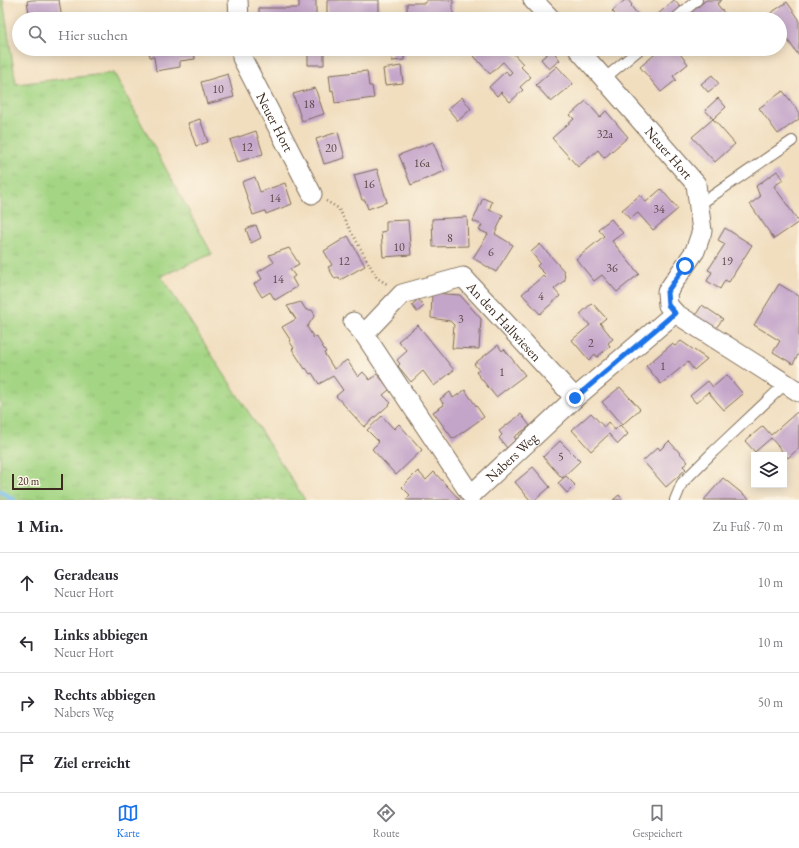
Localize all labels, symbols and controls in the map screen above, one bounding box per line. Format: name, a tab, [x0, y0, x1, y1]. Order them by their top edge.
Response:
search box	[12, 12, 787, 56]
icon: search	[26, 23, 48, 45]
text: Hier suchen	[58, 25, 128, 44]
house number: 10	[212, 81, 224, 97]
street label: Neuer Hort	[252, 89, 298, 155]
house number: 18	[303, 96, 315, 112]
street label: Neuer Hort	[641, 123, 697, 183]
house number: 32a	[597, 126, 613, 142]
house number: 12	[241, 139, 253, 155]
house number: 20	[325, 140, 337, 156]
house number: 16a	[414, 155, 430, 171]
house number: 16	[363, 176, 375, 192]
house number: 14	[269, 190, 281, 206]
house number: 34	[653, 201, 665, 217]
house number: 8	[447, 230, 453, 246]
house number: 10	[393, 239, 405, 255]
house number: 6	[488, 244, 494, 260]
house number: 12	[338, 253, 350, 269]
house number: 19	[721, 253, 733, 269]
route start	[676, 257, 694, 275]
house number: 36	[606, 260, 618, 276]
house number: 14	[272, 271, 284, 287]
street label: An den Hallwiesen	[462, 277, 546, 365]
house number: 4	[538, 288, 544, 304]
house number: 3	[458, 311, 464, 327]
house number: 2	[588, 335, 594, 351]
house number: 1	[660, 358, 666, 374]
house number: 1	[499, 364, 505, 380]
route end	[566, 389, 584, 407]
street label: Nabers Weg	[482, 428, 542, 486]
house number: 5	[558, 448, 564, 464]
map controls	[751, 452, 787, 488]
button: layers	[751, 452, 787, 488]
scale bar	[12, 472, 63, 491]
text: 20 m	[18, 474, 39, 488]
text: 1 Min.	[16, 515, 63, 537]
text: Zu Fuß · 70 m	[713, 518, 783, 535]
text: Geradeaus	[54, 565, 118, 584]
icon: ahead	[16, 572, 38, 594]
text: 10 m	[758, 574, 783, 591]
text: Neuer Hort	[54, 584, 114, 601]
text: Links abbiegen	[54, 625, 148, 644]
icon: left	[16, 632, 38, 654]
text: 10 m	[758, 634, 783, 651]
text: Neuer Hort	[54, 644, 114, 661]
text: Rechts abbiegen	[54, 685, 156, 704]
icon: right	[16, 692, 38, 714]
text: 50 m	[758, 694, 783, 711]
text: Nabers Weg	[54, 704, 114, 721]
icon: arrive	[16, 752, 38, 774]
text: Ziel erreicht	[54, 753, 130, 772]
tab: Karte	[116, 802, 140, 840]
tab: Route	[373, 802, 400, 840]
tab: Gespeichert	[632, 802, 683, 840]

